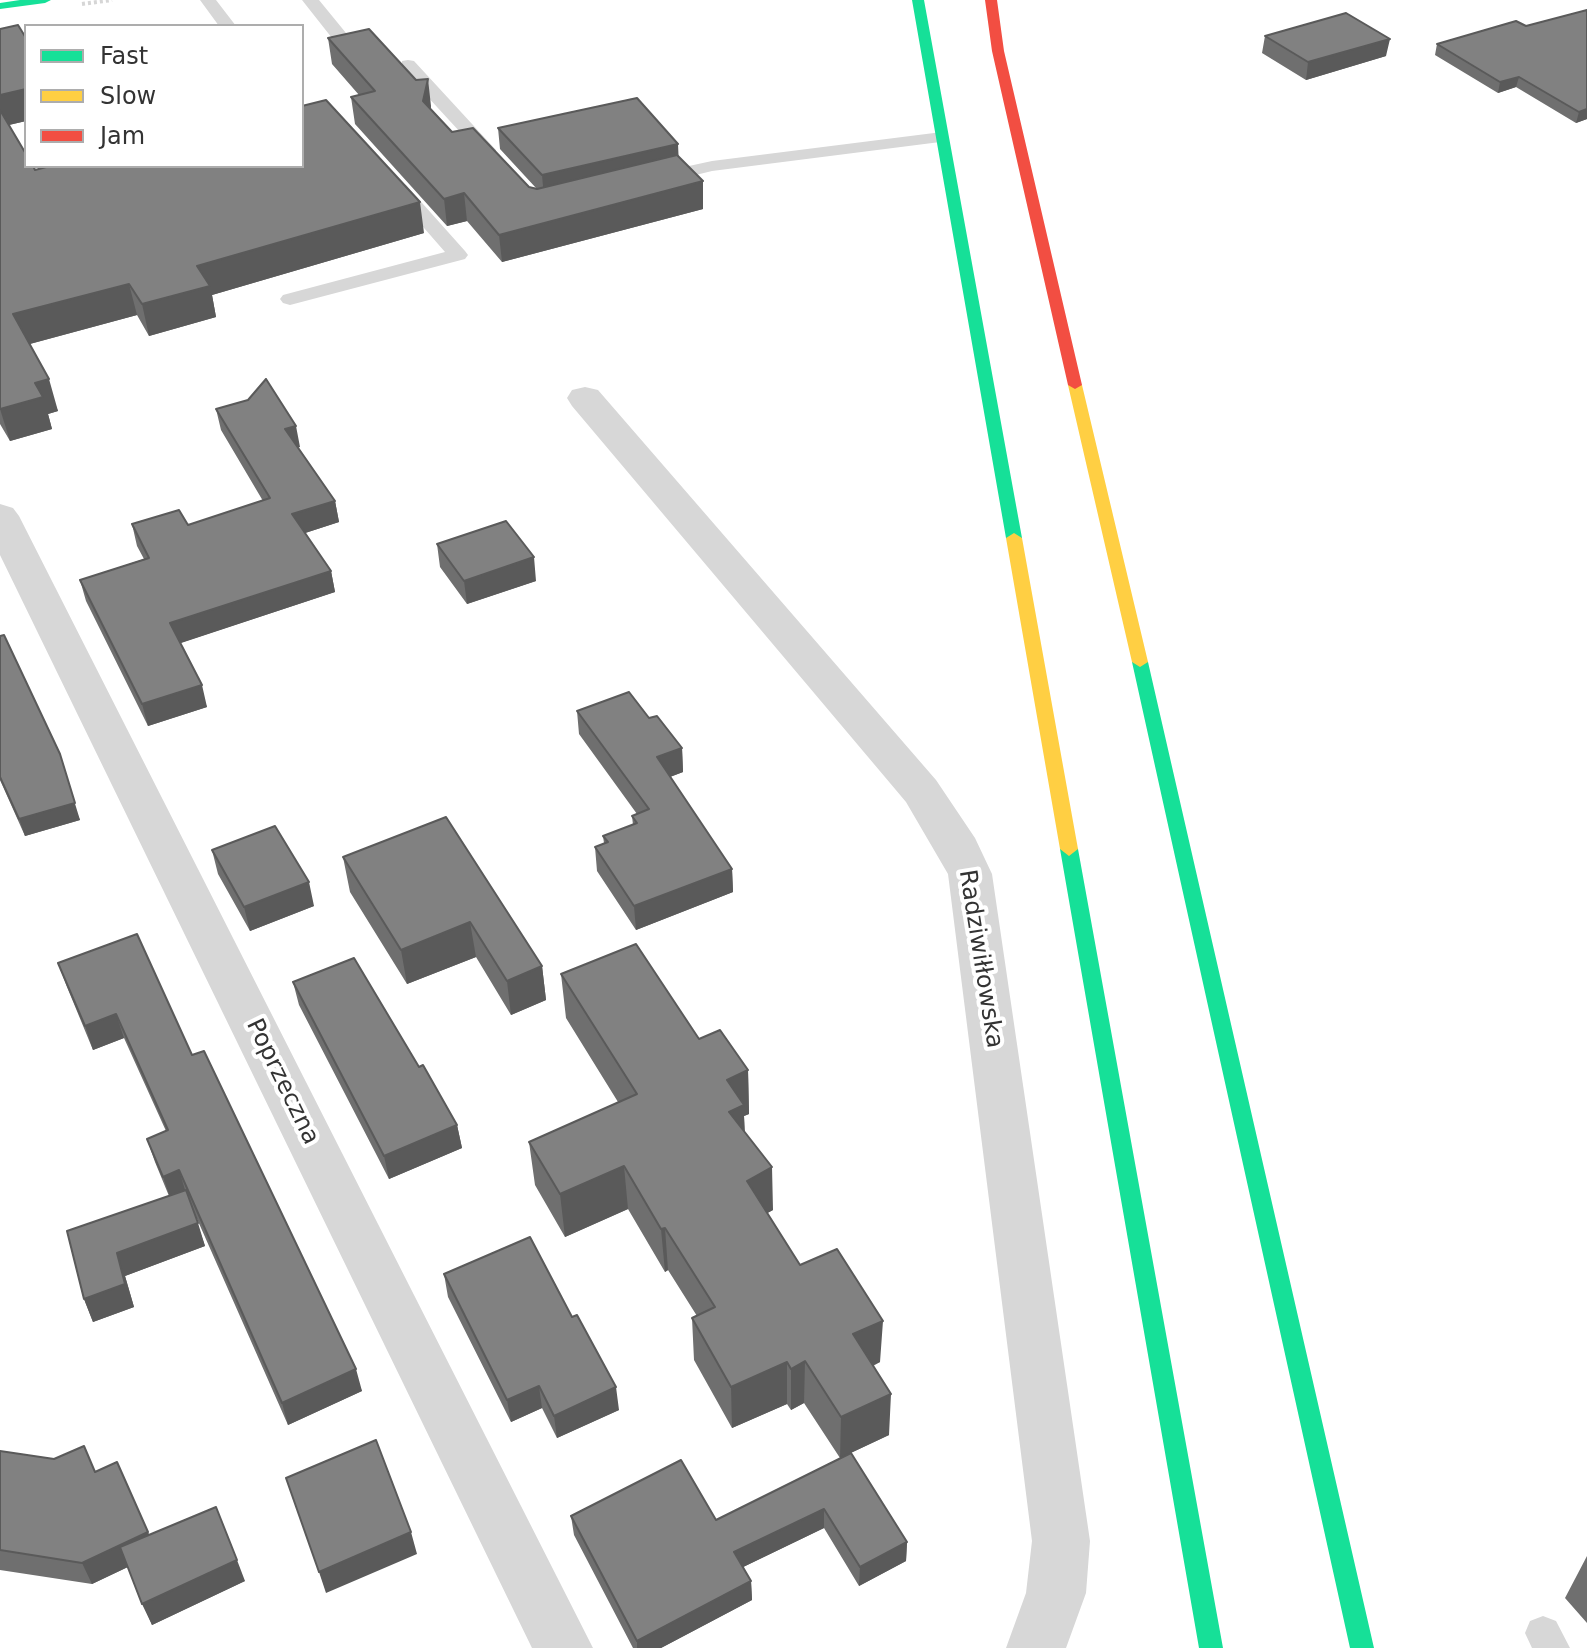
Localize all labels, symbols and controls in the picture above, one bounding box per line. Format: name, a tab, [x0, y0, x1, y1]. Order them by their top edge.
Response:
legend	[24, 24, 304, 168]
text: Fast	[100, 42, 148, 70]
text: Slow	[100, 82, 156, 110]
text: Jam	[100, 122, 145, 150]
street label: Radziwiłłowska	[952, 868, 1008, 1050]
street label: Poprzeczna	[239, 1014, 325, 1150]

